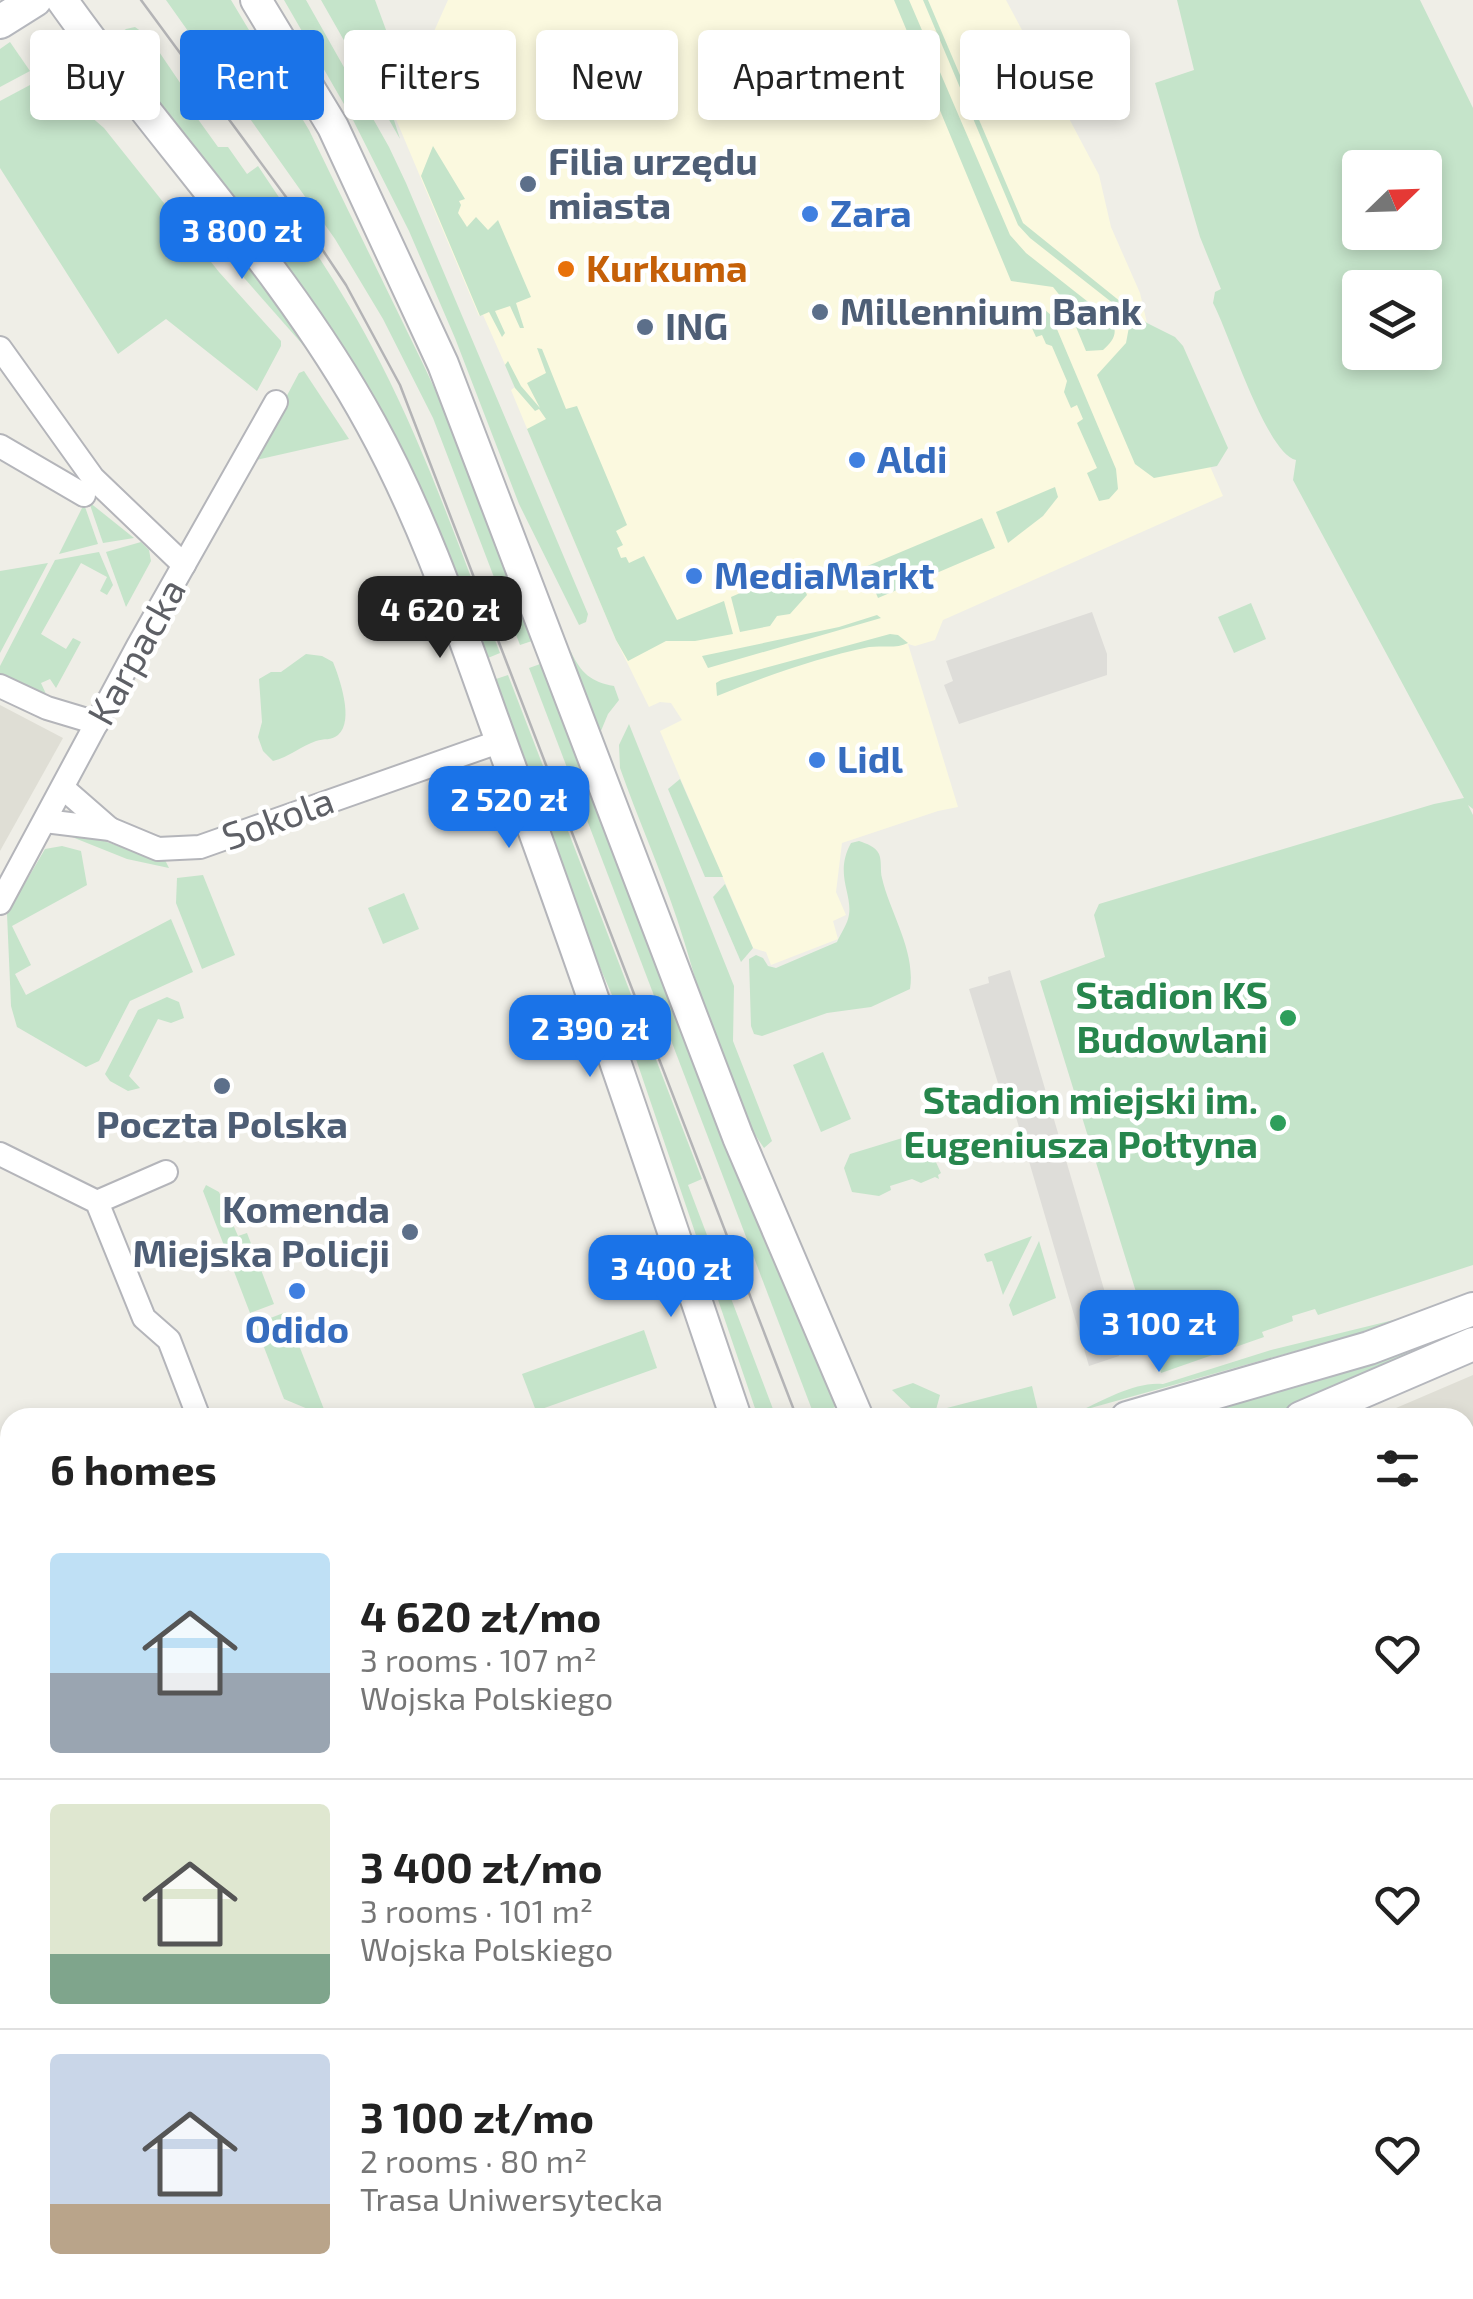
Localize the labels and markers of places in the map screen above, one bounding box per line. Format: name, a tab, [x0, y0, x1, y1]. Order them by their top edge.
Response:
place label: Filia urzędu miasta	[548, 137, 758, 227]
marker: Filia urzędu miasta	[517, 173, 539, 195]
place label: Zara	[830, 189, 912, 235]
pin: 3 800 zł	[139, 197, 345, 282]
marker: Zara	[799, 203, 821, 225]
place label: Kurkuma	[586, 244, 748, 290]
marker: Kurkuma	[555, 258, 577, 280]
place label: Millennium Bank	[840, 287, 1143, 333]
marker: Millennium Bank	[809, 301, 831, 323]
place label: ING	[665, 302, 728, 348]
marker: ING	[634, 316, 656, 338]
place label: Aldi	[877, 435, 947, 481]
marker: Aldi	[846, 449, 868, 471]
place label: MediaMarkt	[714, 551, 935, 597]
marker: MediaMarkt	[683, 565, 705, 587]
pin: 4 620 zł	[337, 576, 543, 661]
place label: Lidl	[837, 735, 904, 781]
marker: Lidl	[806, 749, 828, 771]
pin: 2 520 zł	[406, 766, 612, 851]
place label: Stadion KS Budowlani	[1076, 971, 1268, 1061]
pin: 2 390 zł	[487, 995, 693, 1080]
marker: Stadion KS Budowlani	[1277, 1007, 1299, 1029]
marker: Poczta Polska	[211, 1075, 233, 1097]
place label: Stadion miejski im. Eugeniusza Połtyna	[904, 1076, 1258, 1166]
place label: Poczta Polska	[96, 1100, 348, 1146]
marker: Stadion miejski im. Eugeniusza Połtyna	[1267, 1112, 1289, 1134]
place label: Komenda Miejska Policji	[132, 1185, 390, 1275]
marker: Komenda Miejska Policji	[399, 1221, 421, 1243]
pin: 3 400 zł	[568, 1235, 774, 1320]
marker: Odido	[286, 1280, 308, 1302]
pin: 3 100 zł	[1056, 1290, 1262, 1375]
place label: Odido	[245, 1305, 349, 1351]

